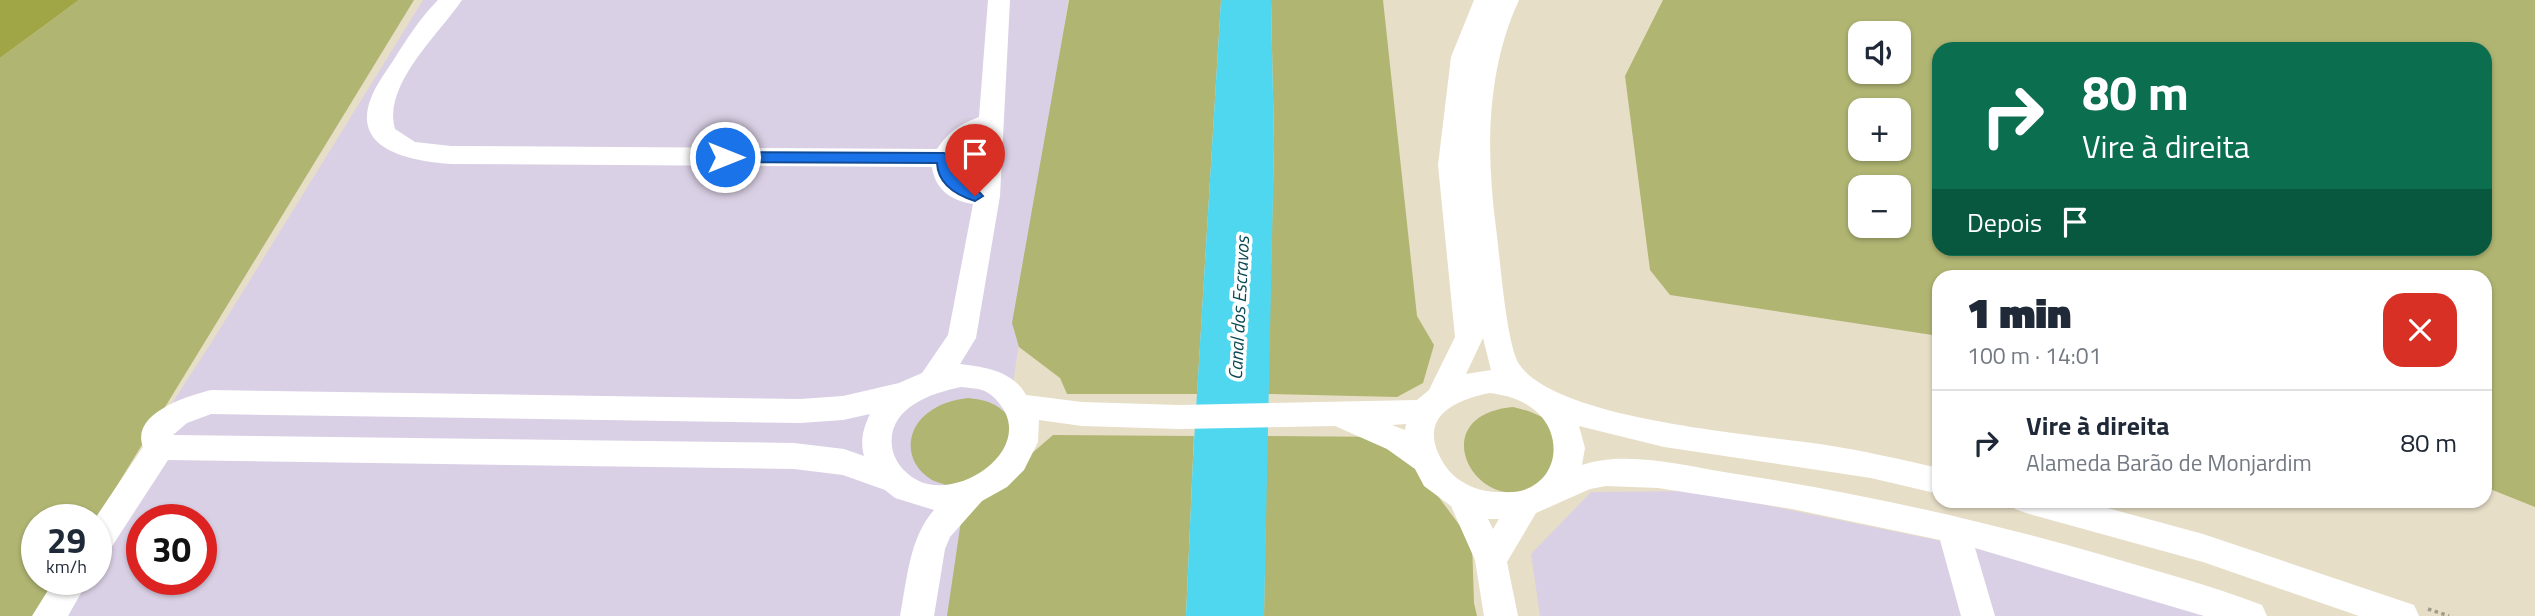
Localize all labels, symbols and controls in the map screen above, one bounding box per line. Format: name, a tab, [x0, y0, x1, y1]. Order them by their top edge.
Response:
map controls	[1848, 21, 1911, 238]
button: sound	[1848, 21, 1911, 84]
text: 80 m	[2082, 54, 2189, 129]
icon: right	[1967, 70, 2058, 161]
button: +	[1848, 98, 1911, 161]
position arrow	[688, 120, 762, 194]
text: Vire à direita	[2082, 122, 2250, 170]
pin	[945, 124, 1005, 196]
icon: arrive	[956, 135, 994, 173]
button: −	[1848, 175, 1911, 238]
text: Depois	[1967, 203, 2042, 242]
icon: arrive	[2056, 203, 2094, 241]
water label: Canal dos Escravos	[1220, 234, 1256, 381]
text: 1 min	[1967, 280, 2071, 344]
button: close	[2383, 293, 2457, 367]
text: 100 m · 14:01	[1967, 338, 2102, 373]
text: Vire à direita	[2026, 406, 2169, 445]
text: 80 m	[2400, 423, 2457, 462]
icon: right	[1967, 424, 2005, 462]
text: Alameda Barão de Monjardim	[2026, 445, 2312, 480]
speed limit sign: 30	[126, 504, 217, 595]
text: 29	[47, 513, 86, 567]
text: km/h	[46, 553, 87, 580]

